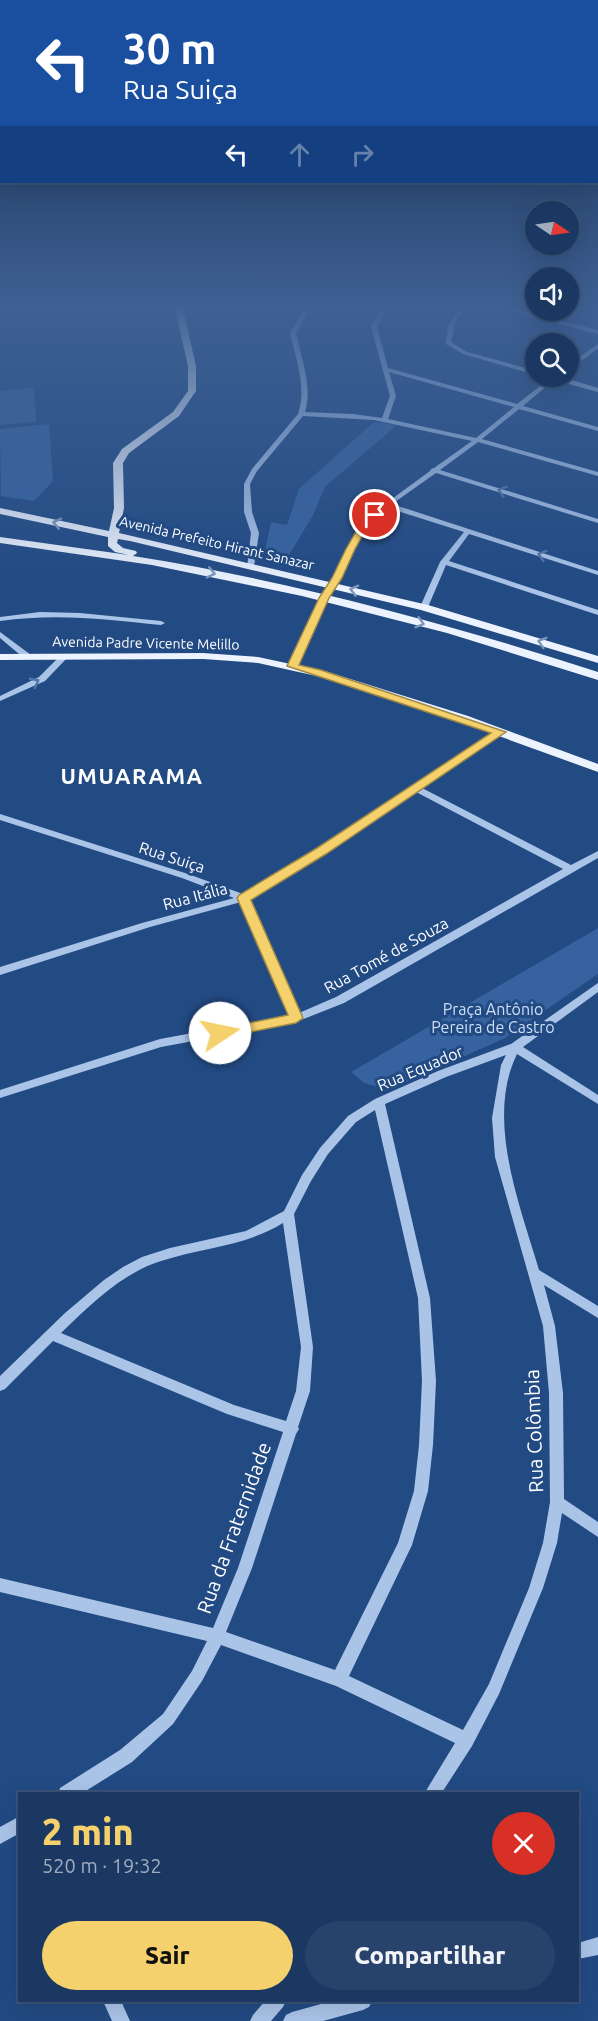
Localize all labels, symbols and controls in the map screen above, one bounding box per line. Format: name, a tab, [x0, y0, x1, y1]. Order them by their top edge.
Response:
icon: left	[24, 24, 102, 102]
text: 30 m	[123, 25, 217, 72]
text: Rua Suiça	[123, 74, 238, 104]
icon: left	[220, 138, 253, 171]
icon: ahead	[283, 138, 316, 171]
icon: right	[346, 138, 379, 171]
north arrow	[525, 201, 579, 255]
map controls	[525, 201, 579, 387]
button: sound	[525, 267, 579, 321]
button: search	[525, 333, 579, 387]
one-way arrow	[497, 486, 508, 499]
pin	[349, 489, 400, 540]
icon: arrive	[358, 498, 391, 531]
street label: Avenida Prefeito Hirant Sanazar	[118, 513, 316, 573]
one-way arrow	[52, 517, 62, 530]
one-way arrow	[537, 550, 548, 562]
one-way arrow	[205, 565, 215, 578]
one-way arrow	[350, 585, 360, 598]
one-way arrow	[414, 616, 424, 628]
street label: Avenida Padre Vicente Melillo	[52, 633, 240, 653]
one-way arrow	[537, 637, 548, 649]
one-way arrow	[29, 678, 39, 689]
district label: UMUARAMA	[60, 763, 204, 788]
street label: Rua Suiça	[137, 838, 207, 876]
street label: Rua Itália	[161, 879, 229, 913]
street label: Rua Tomé de Souza	[321, 913, 451, 997]
park label: Praça Antônio Pereira de Castro	[431, 1000, 555, 1036]
position arrow	[188, 1001, 252, 1065]
street label: Rua Equador	[374, 1042, 466, 1094]
street label: Rua Colômbia	[520, 1369, 547, 1493]
street label: Rua da Fraternidade	[192, 1439, 275, 1617]
text: 2 min	[42, 1811, 134, 1852]
button: close	[492, 1812, 555, 1875]
text: 520 m · 19:32	[42, 1854, 162, 1877]
button: Sair	[42, 1921, 293, 1990]
button: Compartilhar	[305, 1921, 555, 1990]

